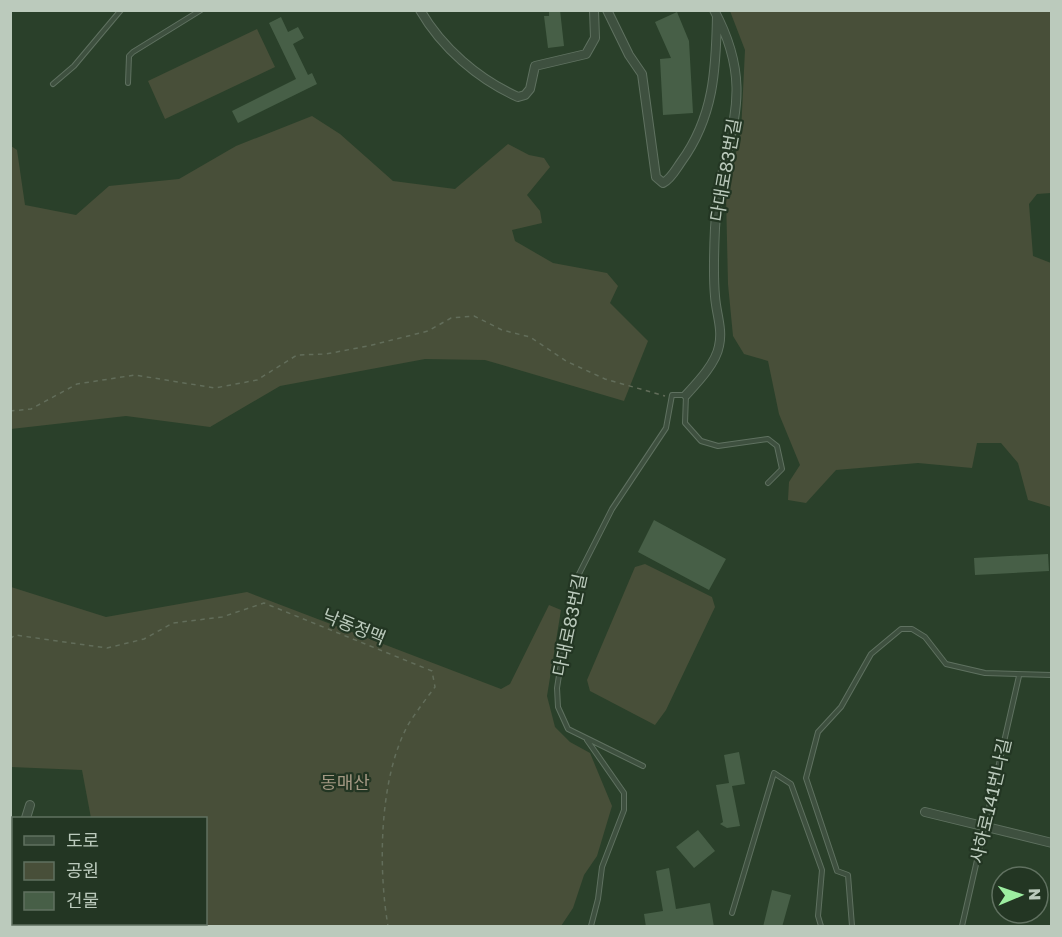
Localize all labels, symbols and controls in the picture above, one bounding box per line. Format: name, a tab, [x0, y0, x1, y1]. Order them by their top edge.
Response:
street label: 다대로83번길	[705, 117, 745, 223]
street label: 다대로83번길	[547, 571, 591, 678]
street label: 낙동정맥	[320, 603, 389, 649]
street label: 사하로141번나길	[965, 736, 1015, 866]
park label: 동매산	[320, 771, 370, 793]
legend	[12, 817, 207, 925]
text: 도로	[66, 829, 99, 851]
text: 공원	[66, 859, 99, 881]
north arrow	[990, 865, 1050, 925]
text: N	[1025, 888, 1045, 901]
text: 건물	[66, 889, 99, 911]

